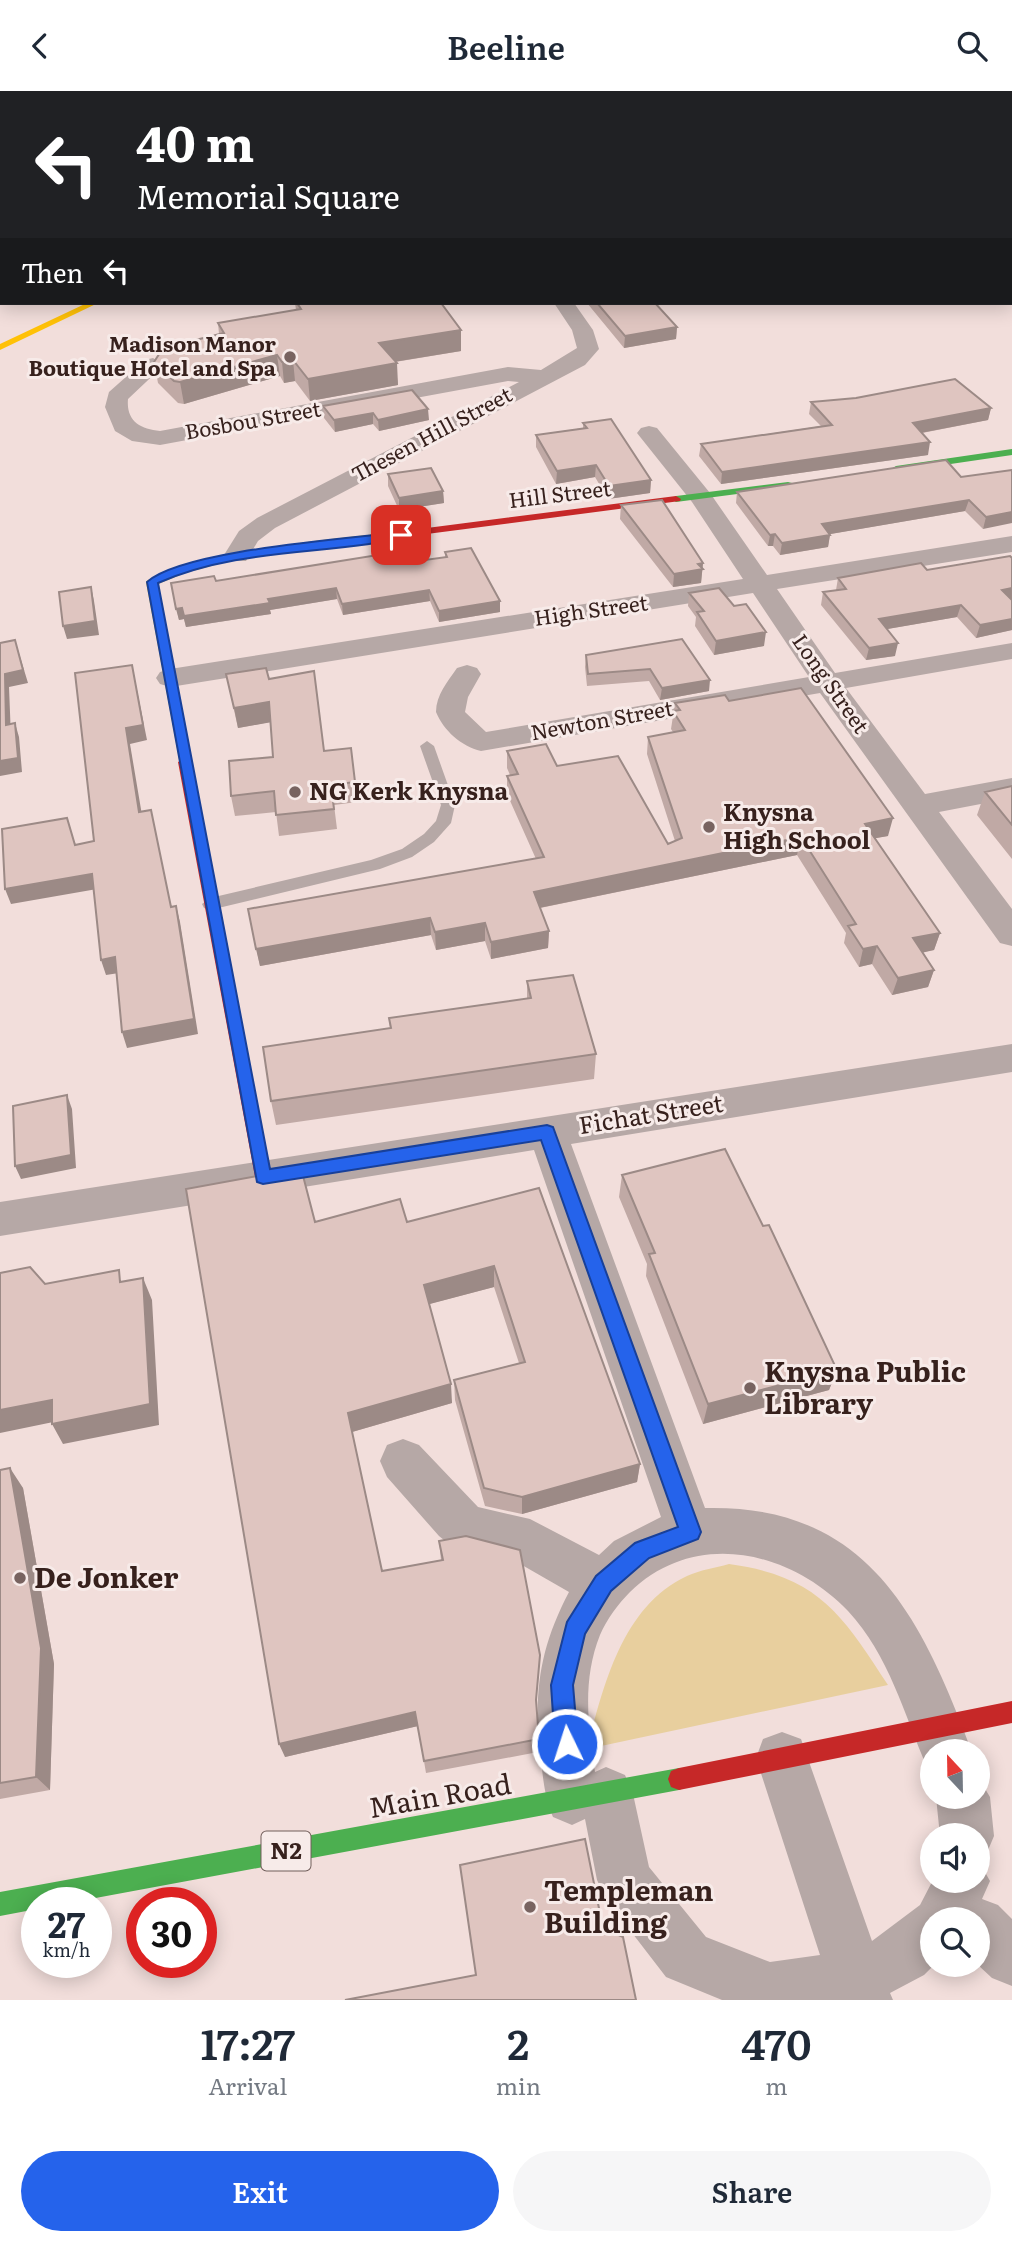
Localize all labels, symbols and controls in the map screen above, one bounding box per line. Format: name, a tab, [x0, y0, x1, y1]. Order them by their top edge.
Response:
text: Beeline	[447, 22, 565, 70]
icon: back	[21, 27, 59, 65]
icon: search	[953, 27, 991, 65]
text: 40 m	[136, 104, 254, 177]
icon: left	[21, 119, 112, 210]
text: Memorial Square	[136, 171, 400, 219]
text: Then	[21, 252, 83, 291]
icon: left	[97, 252, 135, 290]
place label: Madison Manor Boutique Hotel and Spa	[28, 327, 277, 382]
marker: Madison Manor Boutique Hotel and Spa	[282, 349, 298, 365]
street label: Thesen Hill Street	[345, 377, 517, 488]
street label: Bosbou Street	[182, 391, 323, 446]
street label: Hill Street	[507, 471, 613, 514]
pin	[371, 505, 431, 565]
icon: arrive	[382, 516, 420, 554]
street label: High Street	[532, 585, 650, 632]
street label: Long Street	[786, 626, 878, 739]
street label: Newton Street	[528, 691, 676, 746]
place label: NG Kerk Knysna	[309, 772, 509, 807]
marker: NG Kerk Knysna	[287, 784, 303, 800]
place label: Knysna High School	[723, 793, 871, 856]
marker: Knysna High School	[701, 819, 717, 835]
street label: Fichat Street	[576, 1084, 726, 1141]
place label: Knysna Public Library	[764, 1349, 966, 1423]
marker: Knysna Public Library	[742, 1380, 758, 1396]
place label: De Jonker	[34, 1555, 178, 1597]
marker: De Jonker	[12, 1570, 28, 1586]
position arrow	[530, 1707, 604, 1781]
north arrow	[920, 1739, 990, 1809]
map controls	[920, 1739, 990, 1977]
street label: Main Road	[365, 1761, 514, 1827]
button: sound	[920, 1823, 990, 1893]
road number: N2	[262, 1831, 310, 1870]
place label: Templeman Building	[544, 1868, 714, 1942]
speed limit sign: 30	[126, 1887, 217, 1978]
text: 27	[48, 1897, 85, 1949]
marker: Templeman Building	[522, 1899, 538, 1915]
button: search	[920, 1907, 990, 1977]
text: km/h	[43, 1936, 90, 1963]
text: 17:27	[200, 2011, 295, 2073]
text: 2	[507, 2011, 529, 2073]
text: 470	[741, 2011, 812, 2073]
text: Arrival	[209, 2068, 287, 2102]
text: min	[496, 2068, 541, 2102]
text: m	[765, 2068, 788, 2102]
button: Exit	[21, 2151, 499, 2231]
button: Share	[513, 2151, 991, 2231]

